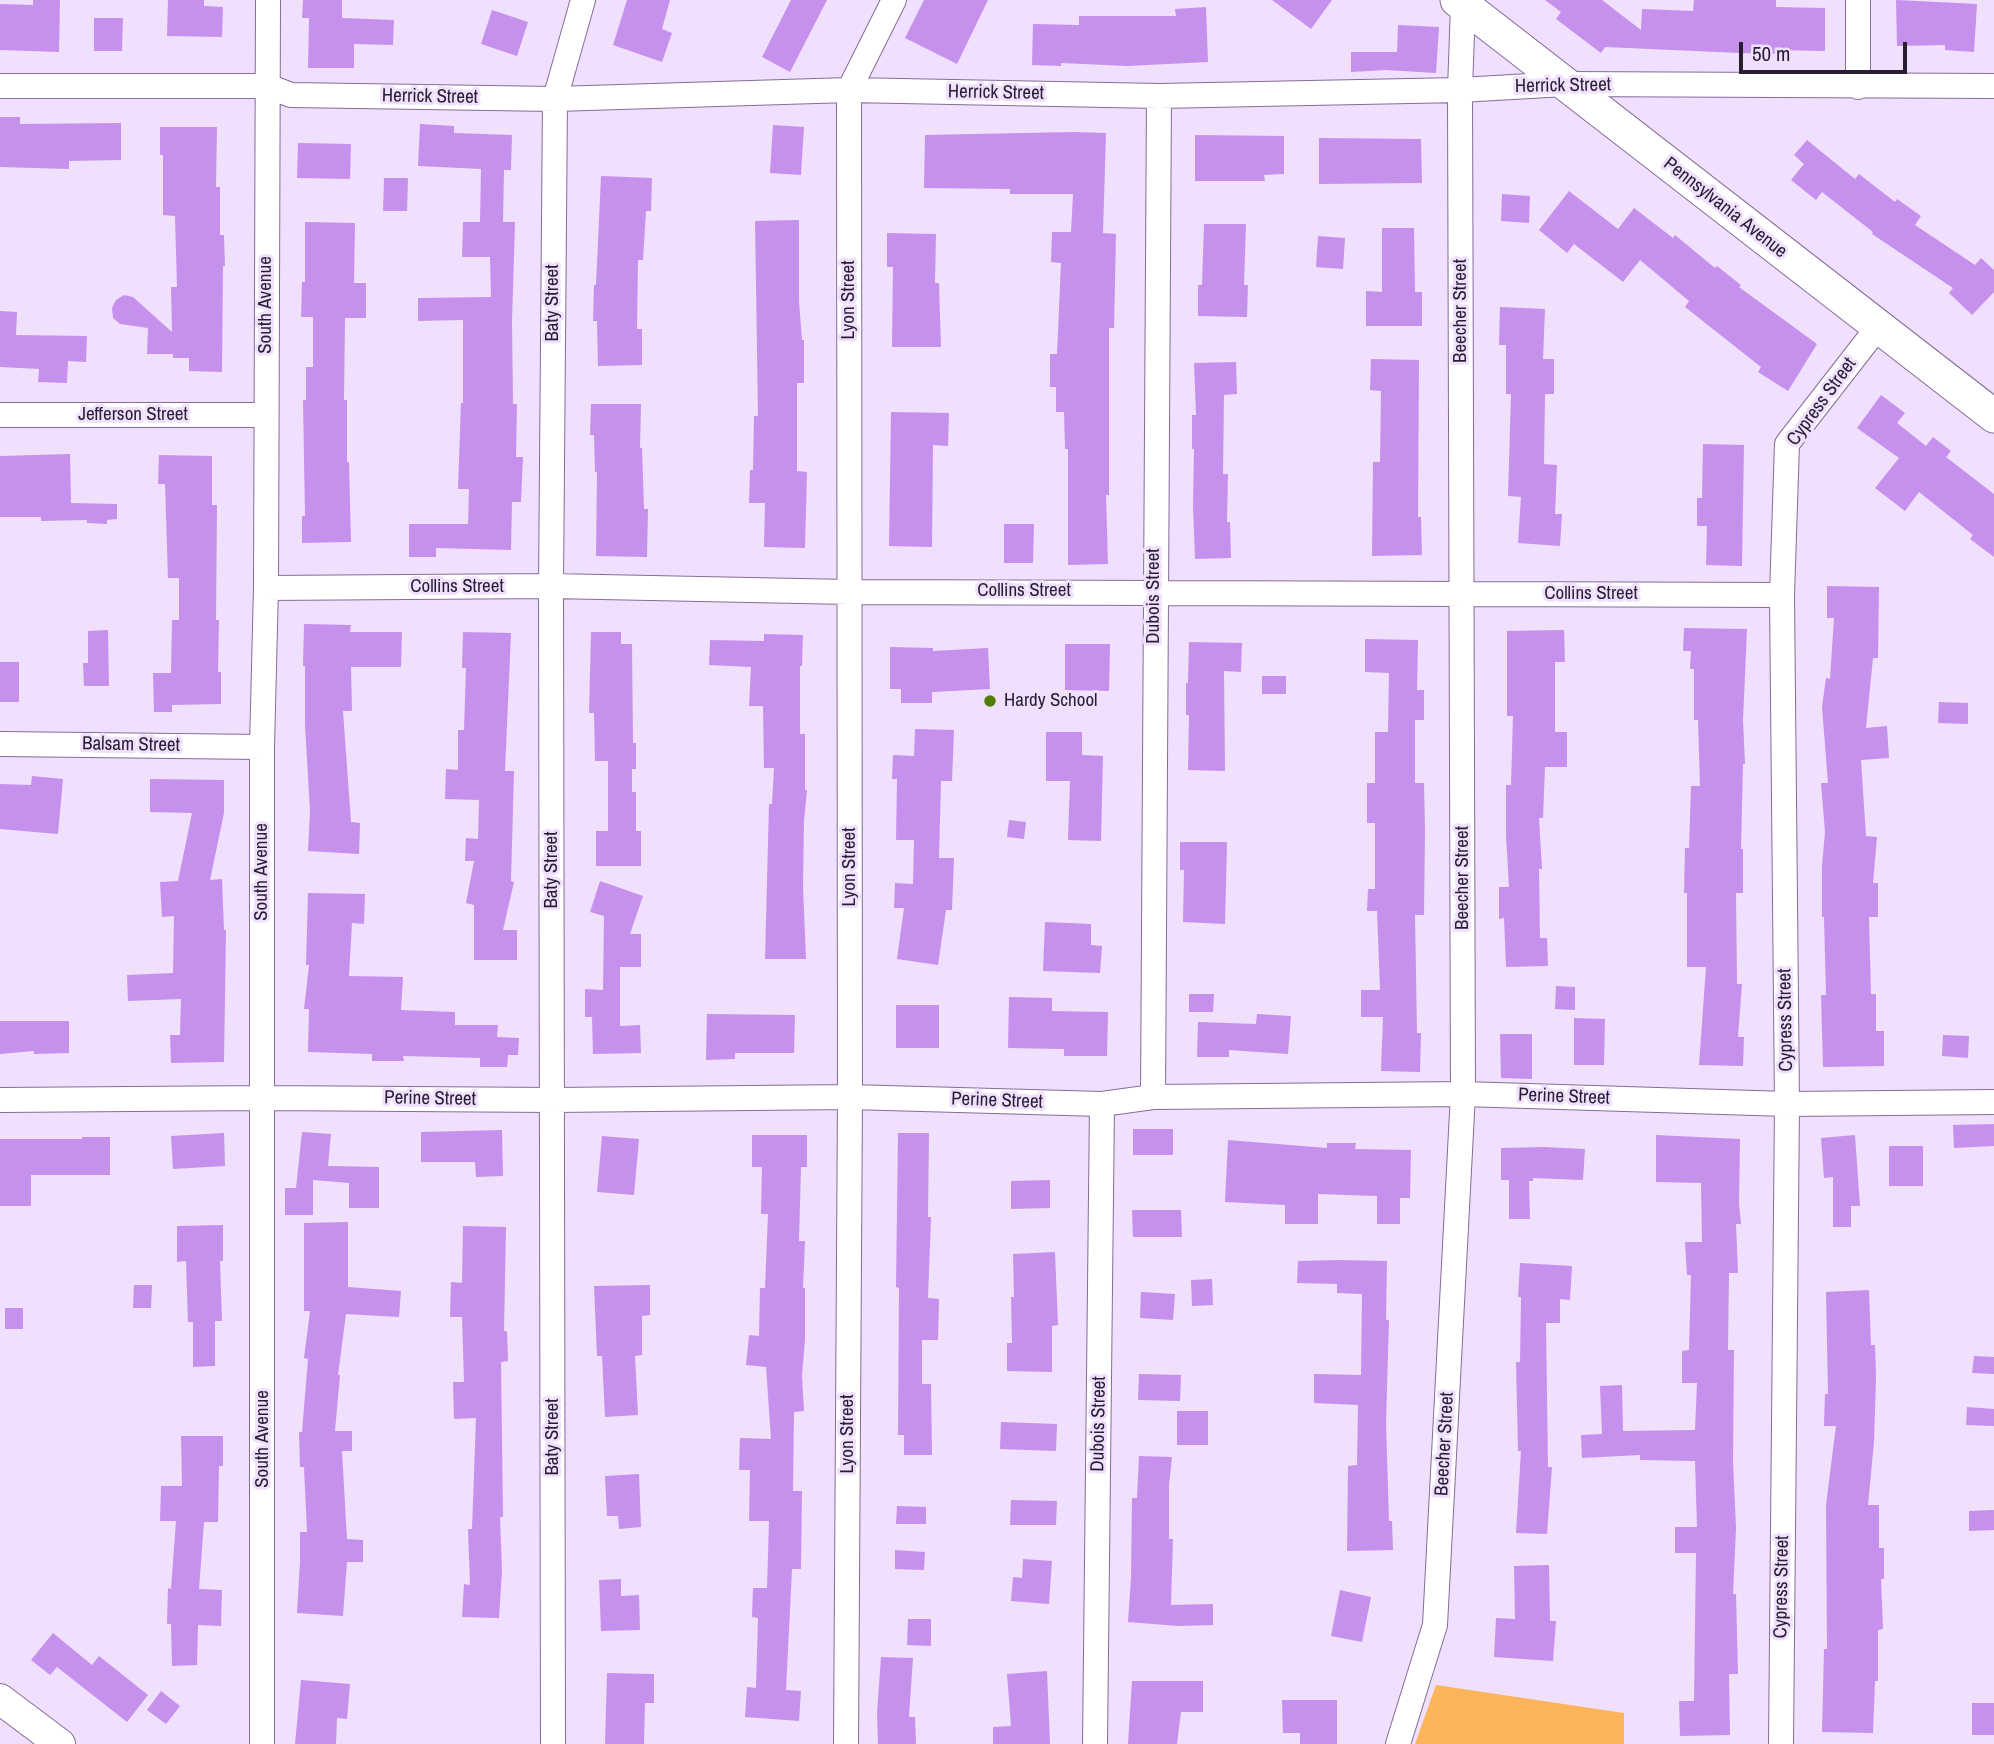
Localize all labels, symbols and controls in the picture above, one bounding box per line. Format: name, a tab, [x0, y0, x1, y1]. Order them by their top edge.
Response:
scale bar	[1742, 28, 1910, 72]
text: 50 m	[1752, 39, 1790, 68]
street label: Herrick Street	[1515, 74, 1611, 98]
street label: Herrick Street	[948, 81, 1044, 105]
street label: Herrick Street	[382, 85, 478, 109]
street label: Pennsylvania Avenue	[1659, 153, 1791, 263]
street label: South Avenue	[255, 256, 277, 354]
street label: Beecher Street	[1450, 259, 1472, 363]
street label: Lyon Street	[838, 260, 860, 340]
street label: Baty Street	[542, 264, 564, 342]
street label: Cypress Street	[1782, 354, 1862, 450]
street label: Jefferson Street	[78, 404, 188, 426]
street label: Dubois Street	[1143, 548, 1165, 644]
street label: Collins Street	[410, 576, 504, 598]
street label: Collins Street	[977, 580, 1071, 602]
street label: Collins Street	[1544, 583, 1638, 605]
place label: Hardy School	[1004, 690, 1098, 712]
marker: Hardy School	[982, 693, 998, 709]
street label: Balsam Street	[82, 733, 180, 757]
street label: South Avenue	[251, 823, 273, 921]
street label: Beecher Street	[1452, 826, 1474, 930]
street label: Lyon Street	[839, 827, 861, 907]
street label: Baty Street	[541, 831, 563, 909]
street label: Cypress Street	[1774, 968, 1798, 1072]
street label: Perine Street	[1518, 1084, 1610, 1110]
street label: Perine Street	[384, 1087, 476, 1111]
street label: Perine Street	[951, 1088, 1043, 1114]
street label: Dubois Street	[1087, 1376, 1111, 1472]
street label: South Avenue	[252, 1390, 274, 1488]
street label: Beecher Street	[1431, 1392, 1459, 1496]
street label: Lyon Street	[837, 1394, 859, 1474]
street label: Baty Street	[542, 1398, 564, 1476]
street label: Cypress Street	[1770, 1535, 1794, 1639]

